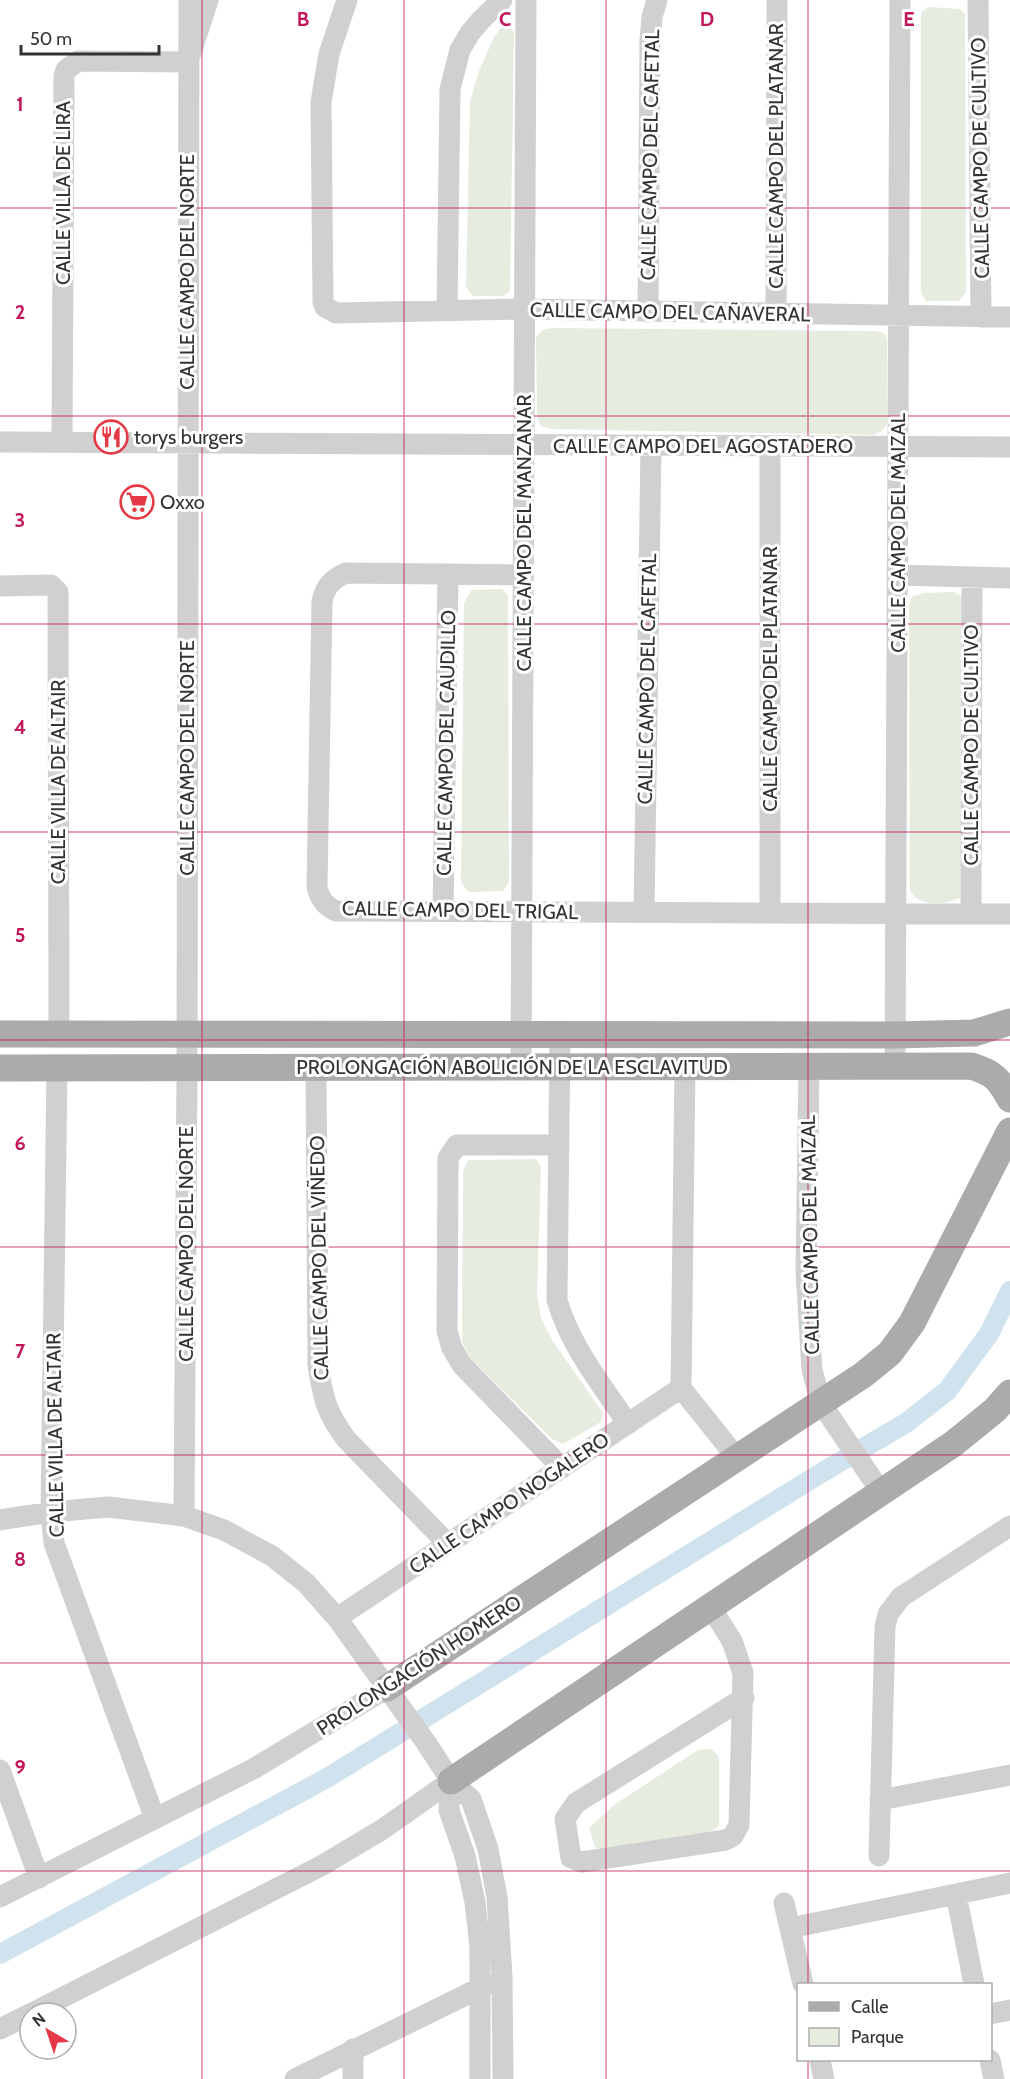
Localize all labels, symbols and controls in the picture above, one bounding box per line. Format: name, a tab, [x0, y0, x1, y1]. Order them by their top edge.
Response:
text: B	[297, 7, 309, 31]
text: C	[499, 7, 511, 31]
text: D	[700, 7, 714, 31]
text: E	[903, 7, 915, 31]
scale bar	[21, 18, 159, 56]
street label: CALLE CAMPO DEL PLATANAR	[764, 23, 788, 289]
text: 50 m	[30, 28, 72, 50]
street label: CALLE CAMPO DEL CAFETAL	[636, 29, 664, 281]
street label: CALLE CAMPO DE CULTIVO	[966, 37, 994, 279]
text: 1	[16, 92, 24, 116]
street label: CALLE VILLA DE LIRA	[51, 100, 75, 285]
street label: CALLE CAMPO DEL NORTE	[175, 154, 199, 390]
street label: CALLE CAMPO DEL CAÑAVERAL	[530, 298, 810, 326]
text: 2	[15, 300, 25, 324]
street label: CALLE CAMPO DEL MANZANAR	[512, 395, 536, 671]
street label: CALLE CAMPO DEL MAIZAL	[886, 413, 910, 653]
restaurant icon: torys burgers	[93, 419, 129, 455]
place label: torys burgers	[134, 425, 243, 449]
street label: CALLE CAMPO DEL AGOSTADERO	[553, 434, 853, 458]
supermarket icon: Oxxo	[119, 484, 155, 520]
place label: Oxxo	[160, 490, 205, 514]
text: 3	[15, 508, 25, 532]
street label: CALLE CAMPO DEL PLATANAR	[758, 546, 782, 812]
street label: CALLE CAMPO DEL CAFETAL	[633, 553, 661, 805]
street label: CALLE CAMPO DEL CAUDILLO	[432, 610, 460, 876]
street label: CALLE CAMPO DE CULTIVO	[959, 624, 983, 866]
street label: CALLE CAMPO DEL NORTE	[175, 640, 199, 876]
street label: CALLE VILLA DE ALTAIR	[46, 680, 70, 884]
text: 4	[14, 715, 26, 739]
street label: CALLE CAMPO DEL TRIGAL	[342, 896, 578, 924]
text: 5	[15, 923, 25, 947]
street label: PROLONGACIÓN ABOLICIÓN DE LA ESCLAVITUD	[296, 1055, 728, 1079]
street label: CALLE CAMPO DEL MAIZAL	[796, 1115, 824, 1355]
street label: CALLE CAMPO DEL NORTE	[174, 1126, 198, 1362]
text: 6	[14, 1131, 26, 1155]
street label: CALLE CAMPO DEL VIÑEDO	[305, 1135, 333, 1381]
street label: CALLE VILLA DE ALTAIR	[41, 1333, 69, 1537]
text: 7	[15, 1339, 26, 1363]
street label: CALLE CAMPO NOGALERO	[404, 1427, 614, 1579]
text: 8	[14, 1547, 26, 1571]
street label: PROLONGACIÓN HOMERO	[312, 1590, 526, 1740]
text: 9	[14, 1755, 26, 1779]
legend	[797, 1983, 992, 2061]
text: Calle	[851, 1996, 888, 2018]
north arrow	[18, 2001, 78, 2061]
text: N	[29, 2009, 49, 2031]
text: Parque	[851, 2026, 904, 2048]

